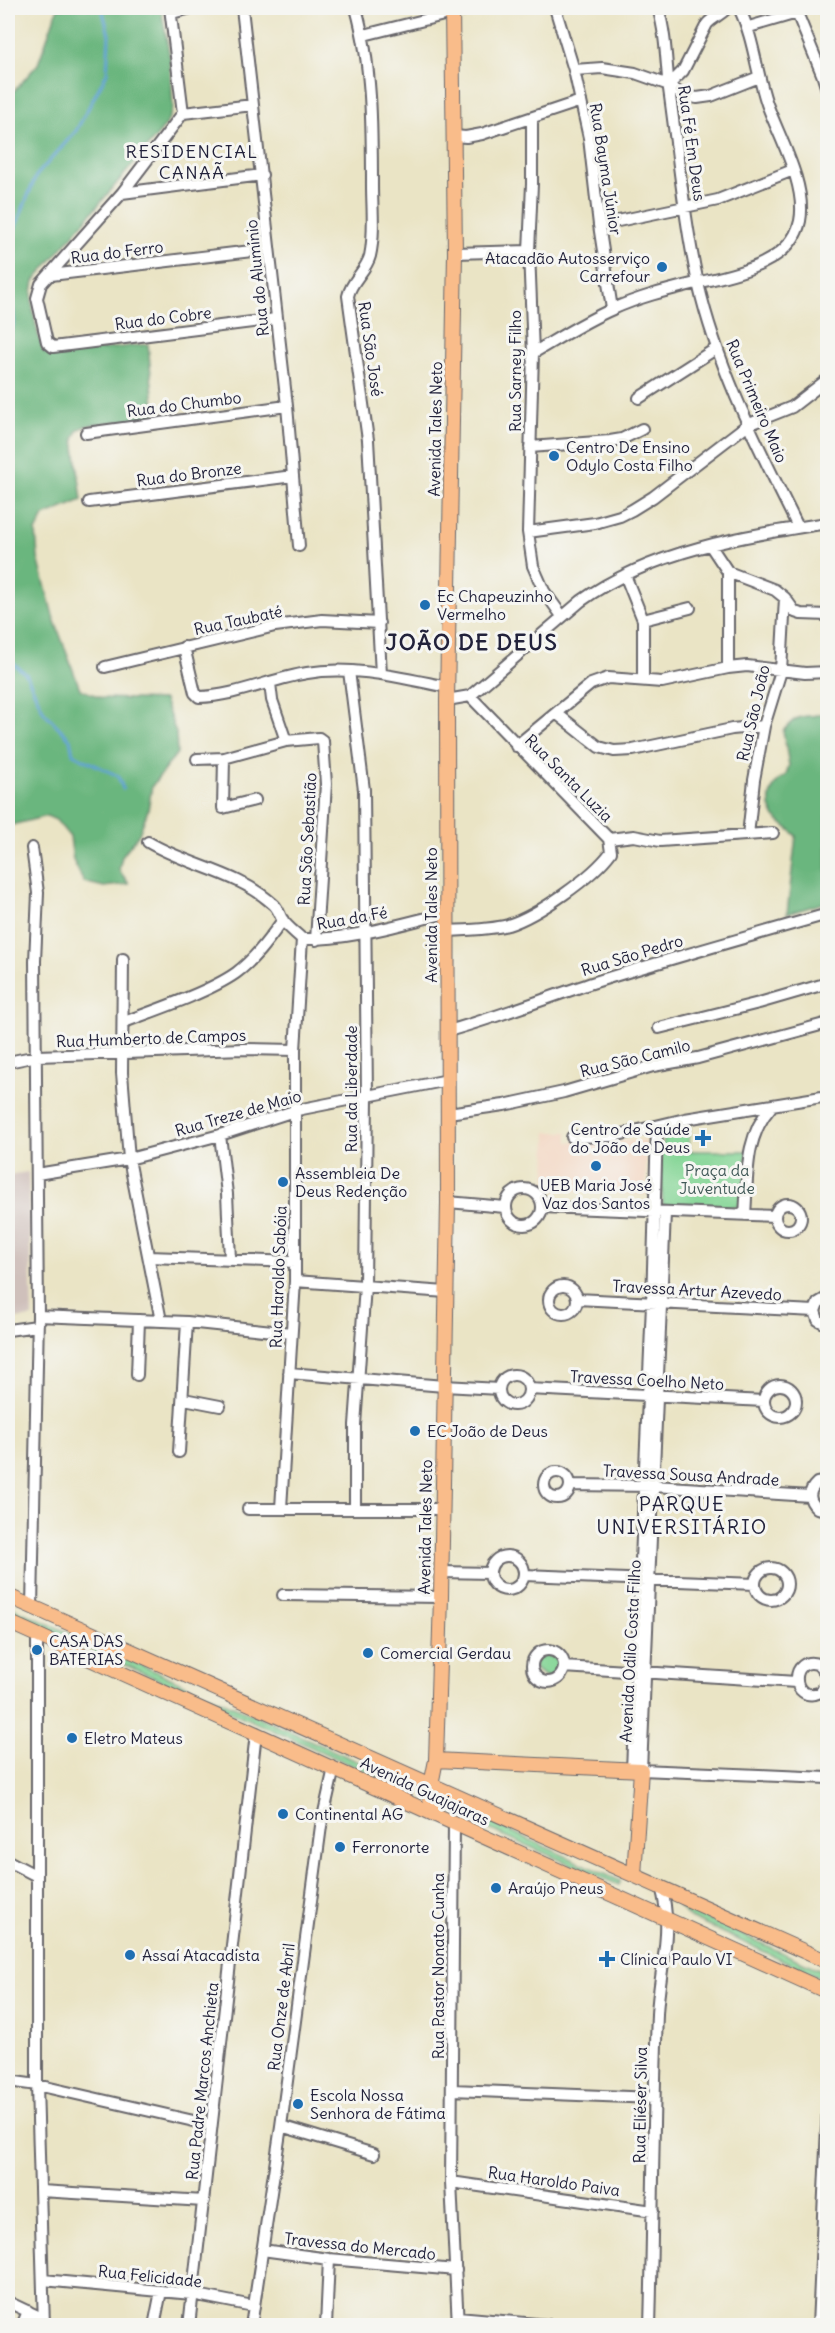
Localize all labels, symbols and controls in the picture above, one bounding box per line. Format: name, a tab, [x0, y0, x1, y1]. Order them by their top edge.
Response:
street label: Rua Fé Em Deus	[674, 84, 710, 202]
street label: Rua Bayma Júnior	[586, 101, 626, 237]
district label: RESIDENCIAL CANAÃ	[125, 140, 259, 184]
street label: Rua do Alumínio	[241, 219, 273, 337]
street label: Rua do Ferro	[70, 236, 164, 268]
place label: Atacadão Autosserviço Carrefour	[485, 248, 650, 286]
marker: Atacadão Autosserviço Carrefour	[655, 260, 669, 274]
street label: Rua São José	[354, 300, 388, 398]
street label: Rua do Cobre	[113, 302, 213, 334]
street label: Rua Sarney Filho	[505, 310, 525, 432]
street label: Rua Primeiro Maio	[722, 336, 792, 466]
street label: Avenida Tales Neto	[424, 361, 446, 497]
street label: Rua do Chumbo	[126, 387, 242, 421]
place label: Centro De Ensino Odylo Costa Filho	[566, 437, 693, 475]
marker: Centro De Ensino Odylo Costa Filho	[547, 449, 561, 463]
street label: Rua do Bronze	[135, 458, 243, 490]
place label: Ec Chapeuzinho Vermelho	[437, 586, 553, 624]
marker: Ec Chapeuzinho Vermelho	[418, 598, 432, 612]
street label: Rua Taubaté	[192, 601, 284, 639]
district label: JOÃO DE DEUS	[386, 628, 558, 656]
street label: Rua São João	[732, 663, 774, 763]
street label: Rua Santa Luzia	[521, 730, 617, 826]
street label: Rua São Sebastião	[294, 772, 320, 906]
street label: Avenida Tales Neto	[421, 847, 441, 983]
street label: Rua da Fé	[315, 902, 389, 934]
street label: Rua São Pedro	[579, 930, 685, 980]
street label: Rua Humberto de Campos	[56, 1025, 246, 1051]
street label: Rua da Liberdade	[341, 1025, 361, 1153]
street label: Rua São Camilo	[578, 1035, 692, 1081]
street label: Rua Treze de Maio	[173, 1085, 303, 1141]
place label: Centro de Saúde do João de Deus	[570, 1119, 690, 1157]
marker: Centro de Saúde do João de Deus	[694, 1129, 712, 1147]
marker: UEB Maria José Vaz dos Santos	[589, 1159, 603, 1173]
park label: Praça da Juventude	[679, 1160, 755, 1198]
place label: Assembleia De Deus Redenção	[295, 1163, 407, 1201]
marker: Assembleia De Deus Redenção	[276, 1175, 290, 1189]
place label: UEB Maria José Vaz dos Santos	[540, 1175, 652, 1213]
street label: Rua Haroldo Sabóia	[266, 1205, 290, 1349]
street label: Travessa Artur Azevedo	[612, 1276, 782, 1304]
street label: Travessa Coelho Neto	[569, 1366, 725, 1394]
place label: EC João de Deus	[427, 1421, 548, 1441]
marker: EC João de Deus	[408, 1424, 422, 1438]
street label: Avenida Tales Neto	[414, 1459, 436, 1595]
street label: Travessa Sousa Andrade	[602, 1460, 780, 1490]
district label: PARQUE UNIVERSITÁRIO	[596, 1491, 768, 1539]
street label: Avenida Odilo Costa Filho	[615, 1559, 645, 1743]
place label: CASA DAS BATERIAS	[49, 1631, 123, 1669]
marker: CASA DAS BATERIAS	[30, 1643, 44, 1657]
place label: Comercial Gerdau	[380, 1643, 511, 1663]
marker: Comercial Gerdau	[361, 1646, 375, 1660]
place label: Eletro Mateus	[84, 1728, 183, 1748]
marker: Eletro Mateus	[65, 1731, 79, 1745]
street label: Avenida Guajajaras	[357, 1752, 493, 1830]
place label: Continental AG	[295, 1804, 403, 1824]
marker: Continental AG	[276, 1807, 290, 1821]
place label: Ferronorte	[352, 1837, 429, 1857]
marker: Ferronorte	[333, 1840, 347, 1854]
street label: Rua Pastor Nonato Cunha	[428, 1873, 448, 2059]
place label: Araújo Pneus	[508, 1878, 604, 1898]
marker: Araújo Pneus	[489, 1881, 503, 1895]
street label: Rua Onze de Abril	[263, 1942, 299, 2072]
place label: Assaí Atacadista	[142, 1945, 260, 1965]
marker: Assaí Atacadista	[123, 1948, 137, 1962]
place label: Clínica Paulo VI	[620, 1949, 733, 1969]
marker: Clínica Paulo VI	[598, 1950, 616, 1968]
street label: Rua Padre Marcos Anchieta	[182, 1981, 222, 2181]
street label: Rua Eliéser Silva	[629, 2047, 651, 2163]
place label: Escola Nossa Senhora de Fátima	[310, 2085, 446, 2123]
marker: Escola Nossa Senhora de Fátima	[291, 2097, 305, 2111]
street label: Rua Haroldo Paiva	[487, 2162, 621, 2200]
street label: Travessa do Mercado	[283, 2228, 437, 2264]
street label: Rua Felicidade	[97, 2261, 203, 2291]

